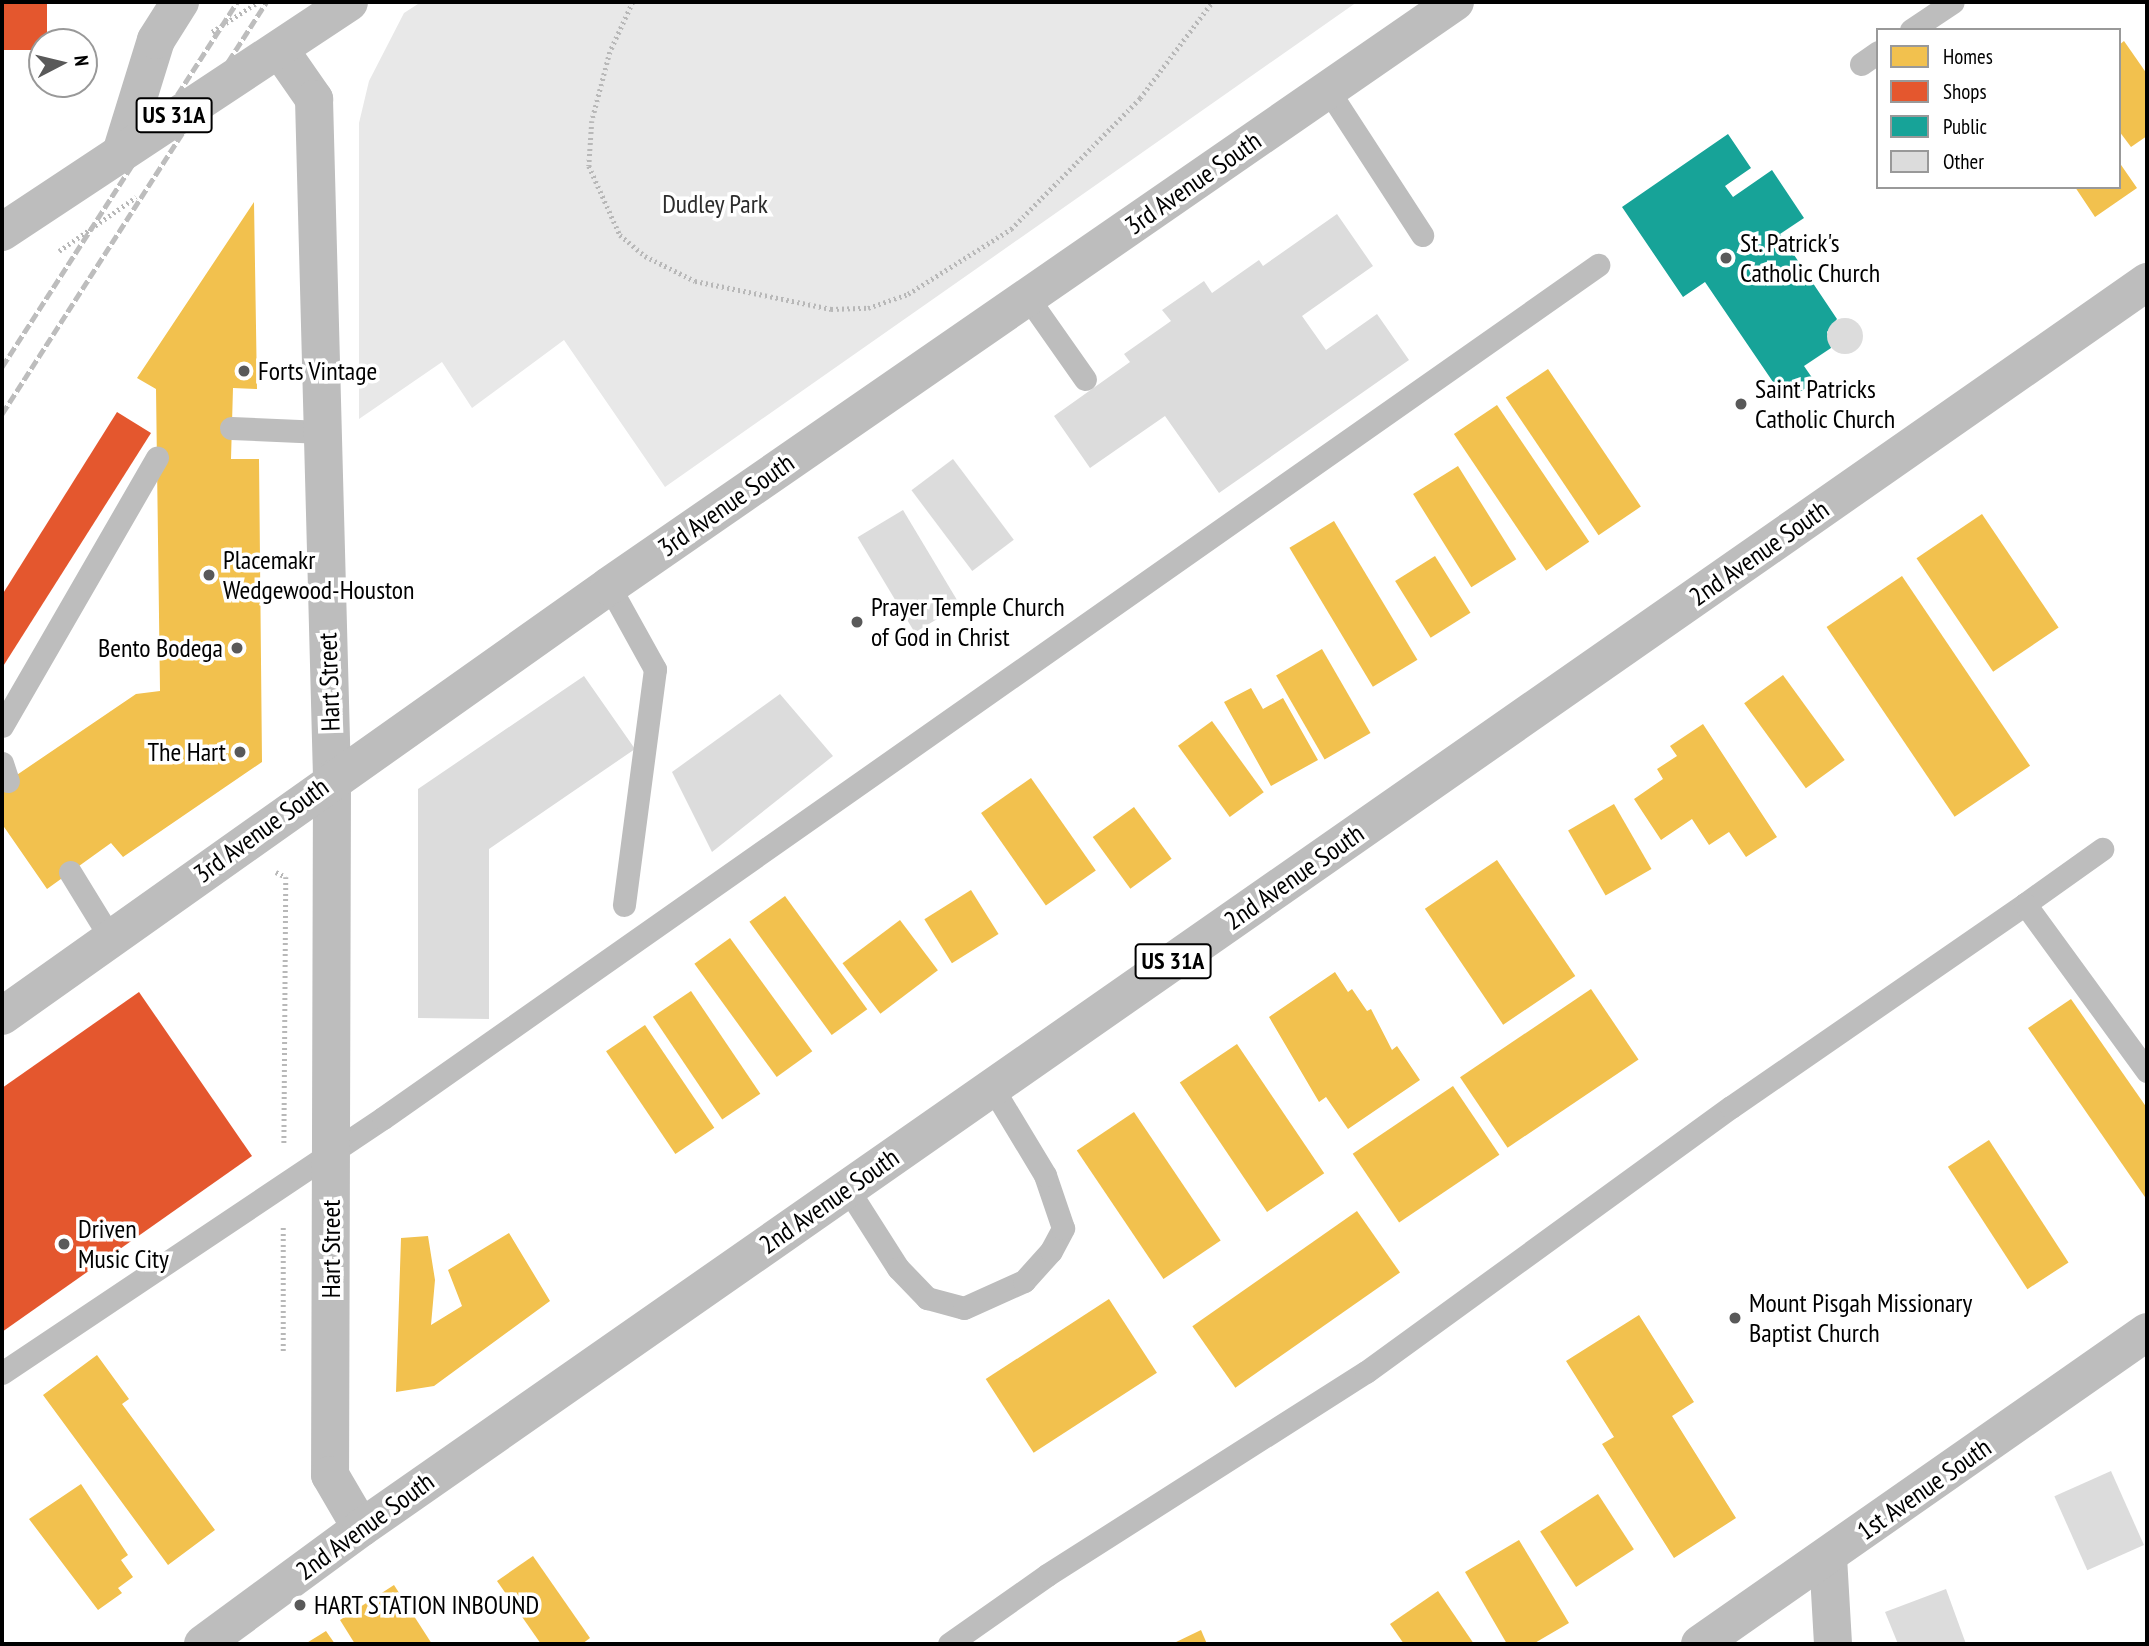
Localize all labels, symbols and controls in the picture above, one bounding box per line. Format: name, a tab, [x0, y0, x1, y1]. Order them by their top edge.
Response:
north arrow	[28, 28, 98, 98]
legend	[1876, 28, 2121, 189]
text: Homes	[1943, 43, 1993, 70]
text: N	[69, 54, 94, 67]
text: Shops	[1943, 78, 1987, 105]
road number: US 31A	[136, 94, 212, 135]
text: Public	[1943, 113, 1987, 140]
street label: 3rd Avenue South	[1119, 125, 1267, 241]
text: Other	[1943, 148, 1984, 175]
park label: Dudley Park	[662, 188, 768, 220]
place label: St. Patrick's Catholic Church	[1740, 227, 1881, 288]
marker: St. Patrick's Catholic Church	[1718, 250, 1734, 266]
place label: Forts Vintage	[258, 355, 378, 387]
marker: Forts Vintage	[236, 363, 252, 379]
place label: Saint Patricks Catholic Church	[1755, 373, 1896, 434]
marker: Saint Patricks Catholic Church	[1733, 396, 1749, 412]
street label: 3rd Avenue South	[652, 447, 800, 563]
street label: 2nd Avenue South	[1683, 493, 1835, 613]
place label: Placemakr Wedgewood-Houston	[223, 544, 415, 606]
marker: Placemakr Wedgewood-Houston	[201, 567, 217, 583]
place label: Prayer Temple Church of God in Christ	[871, 591, 1065, 652]
marker: Prayer Temple Church of God in Christ	[849, 614, 865, 630]
place label: Bento Bodega	[98, 632, 223, 664]
street label: Hart Street	[312, 632, 346, 732]
marker: Bento Bodega	[229, 640, 245, 656]
place label: The Hart	[147, 736, 226, 768]
marker: The Hart	[232, 744, 248, 760]
street label: 3rd Avenue South	[187, 771, 335, 889]
street label: 2nd Avenue South	[1218, 817, 1370, 937]
road number: US 31A	[1134, 940, 1212, 981]
street label: 2nd Avenue South	[753, 1141, 905, 1261]
street label: Hart Street	[315, 1200, 347, 1298]
place label: Driven Music City	[78, 1213, 169, 1274]
marker: Driven Music City	[56, 1236, 72, 1252]
place label: Mount Pisgah Missionary Baptist Church	[1749, 1287, 1972, 1348]
marker: Mount Pisgah Missionary Baptist Church	[1727, 1310, 1743, 1326]
street label: 1st Avenue South	[1851, 1431, 1997, 1547]
street label: 2nd Avenue South	[290, 1465, 440, 1587]
place label: HART STATION INBOUND	[314, 1589, 540, 1621]
marker: HART STATION INBOUND	[292, 1597, 308, 1613]

